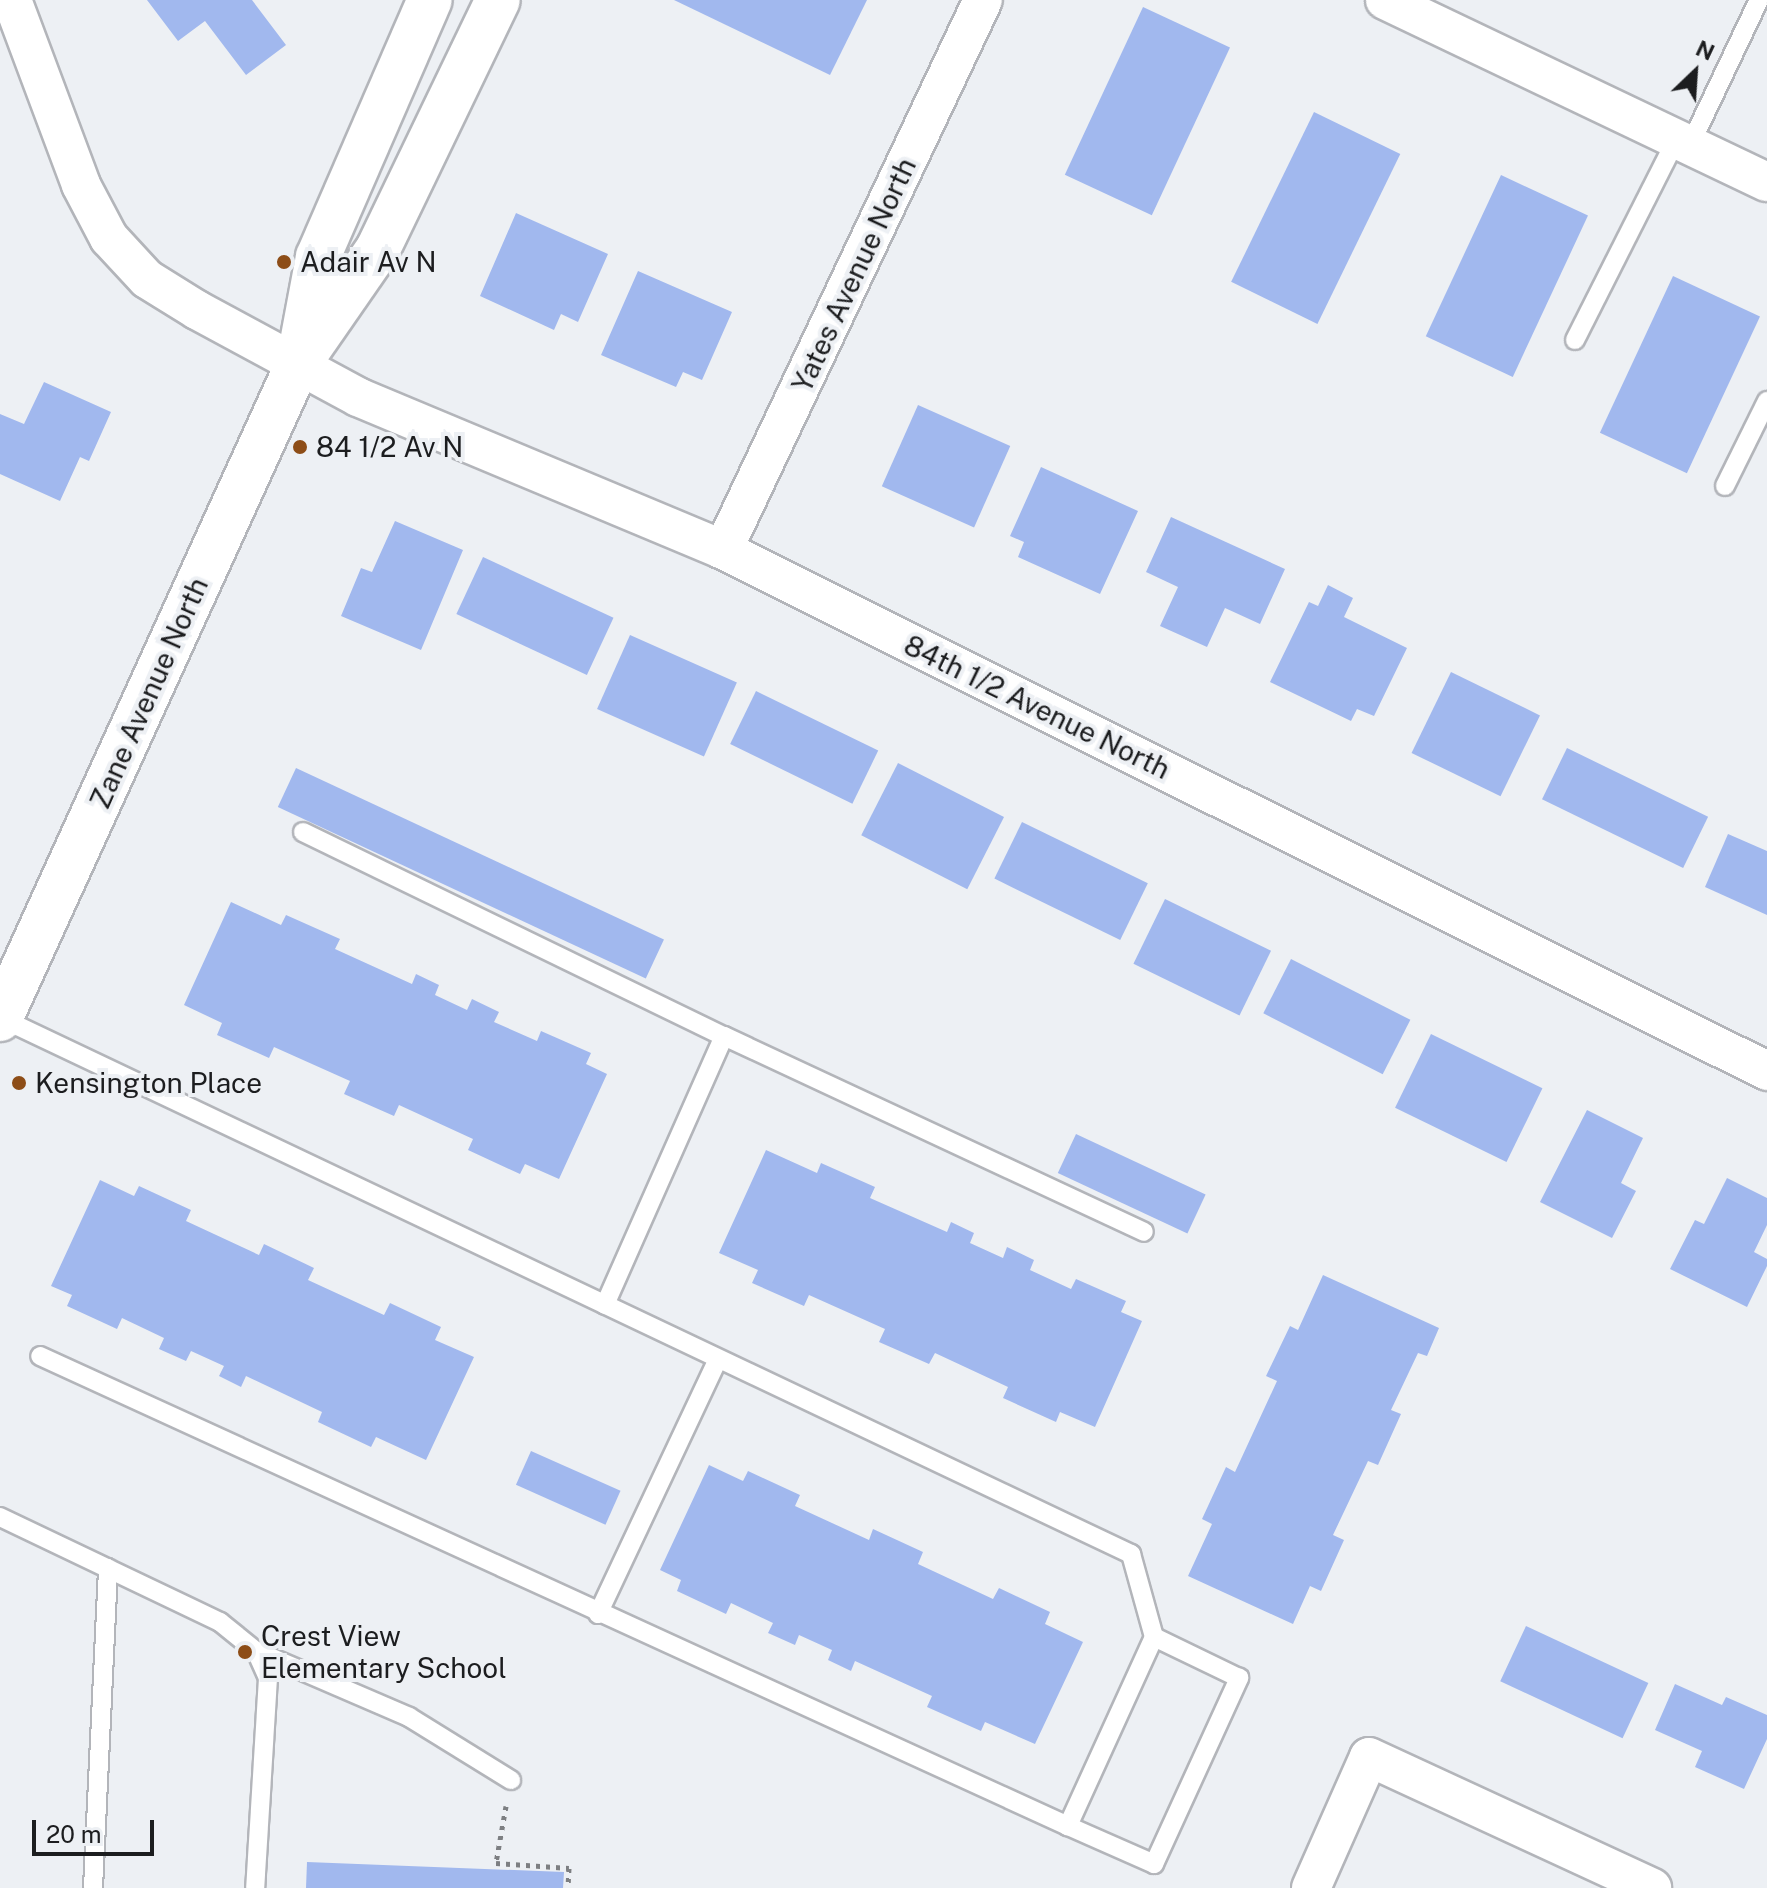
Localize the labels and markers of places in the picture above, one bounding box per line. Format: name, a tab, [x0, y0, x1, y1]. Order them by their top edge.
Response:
place label: Adair Av N	[300, 245, 437, 279]
marker: Adair Av N	[275, 253, 293, 271]
place label: 84 1/2 Av N	[316, 430, 463, 464]
marker: 84 1/2 Av N	[291, 438, 309, 456]
place label: Kensington Place	[35, 1066, 262, 1100]
marker: Kensington Place	[10, 1074, 28, 1092]
place label: Crest View Elementary School	[261, 1619, 507, 1685]
marker: Crest View Elementary School	[236, 1643, 254, 1661]

